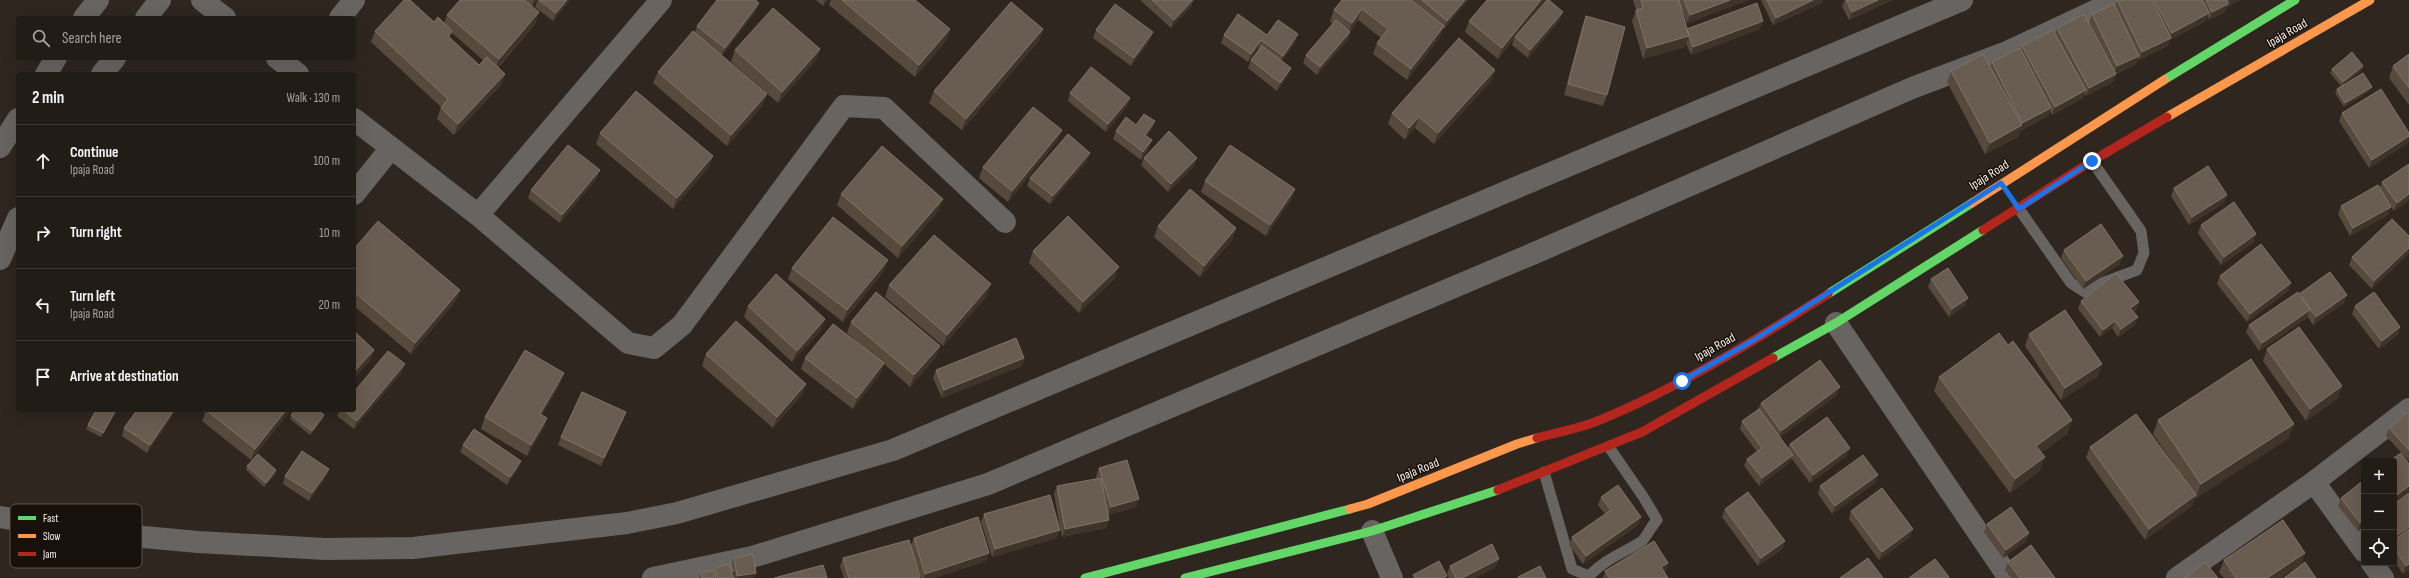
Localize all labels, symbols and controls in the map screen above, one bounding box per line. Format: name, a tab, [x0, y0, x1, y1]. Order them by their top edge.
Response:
street label: Ipaja Road	[2264, 15, 2310, 51]
search box	[16, 16, 356, 60]
icon: search	[30, 27, 52, 49]
text: Search here	[62, 29, 122, 48]
text: 2 min	[32, 88, 64, 108]
text: Walk · 130 m	[287, 90, 340, 106]
text: Continue	[70, 143, 119, 162]
icon: ahead	[32, 150, 54, 172]
route end	[2083, 152, 2101, 170]
text: 100 m	[313, 153, 340, 169]
street label: Ipaja Road	[1966, 157, 2012, 193]
text: Ipaja Road	[70, 162, 114, 178]
icon: right	[32, 222, 54, 244]
text: Turn right	[70, 223, 122, 242]
text: 10 m	[319, 225, 340, 241]
text: Turn left	[70, 287, 115, 306]
icon: left	[32, 294, 54, 316]
text: 20 m	[318, 297, 340, 313]
text: Ipaja Road	[70, 306, 114, 322]
street label: Ipaja Road	[1692, 329, 1738, 365]
icon: arrive	[32, 366, 54, 388]
text: Arrive at destination	[70, 367, 179, 386]
route start	[1673, 372, 1691, 390]
street label: Ipaja Road	[1395, 454, 1441, 486]
map controls	[2361, 458, 2397, 566]
button: +	[2361, 458, 2397, 494]
button: −	[2361, 494, 2397, 530]
legend	[10, 504, 142, 568]
text: Fast	[43, 512, 59, 525]
text: Slow	[43, 530, 60, 543]
button: locate	[2361, 530, 2397, 566]
text: Jam	[42, 548, 57, 561]

